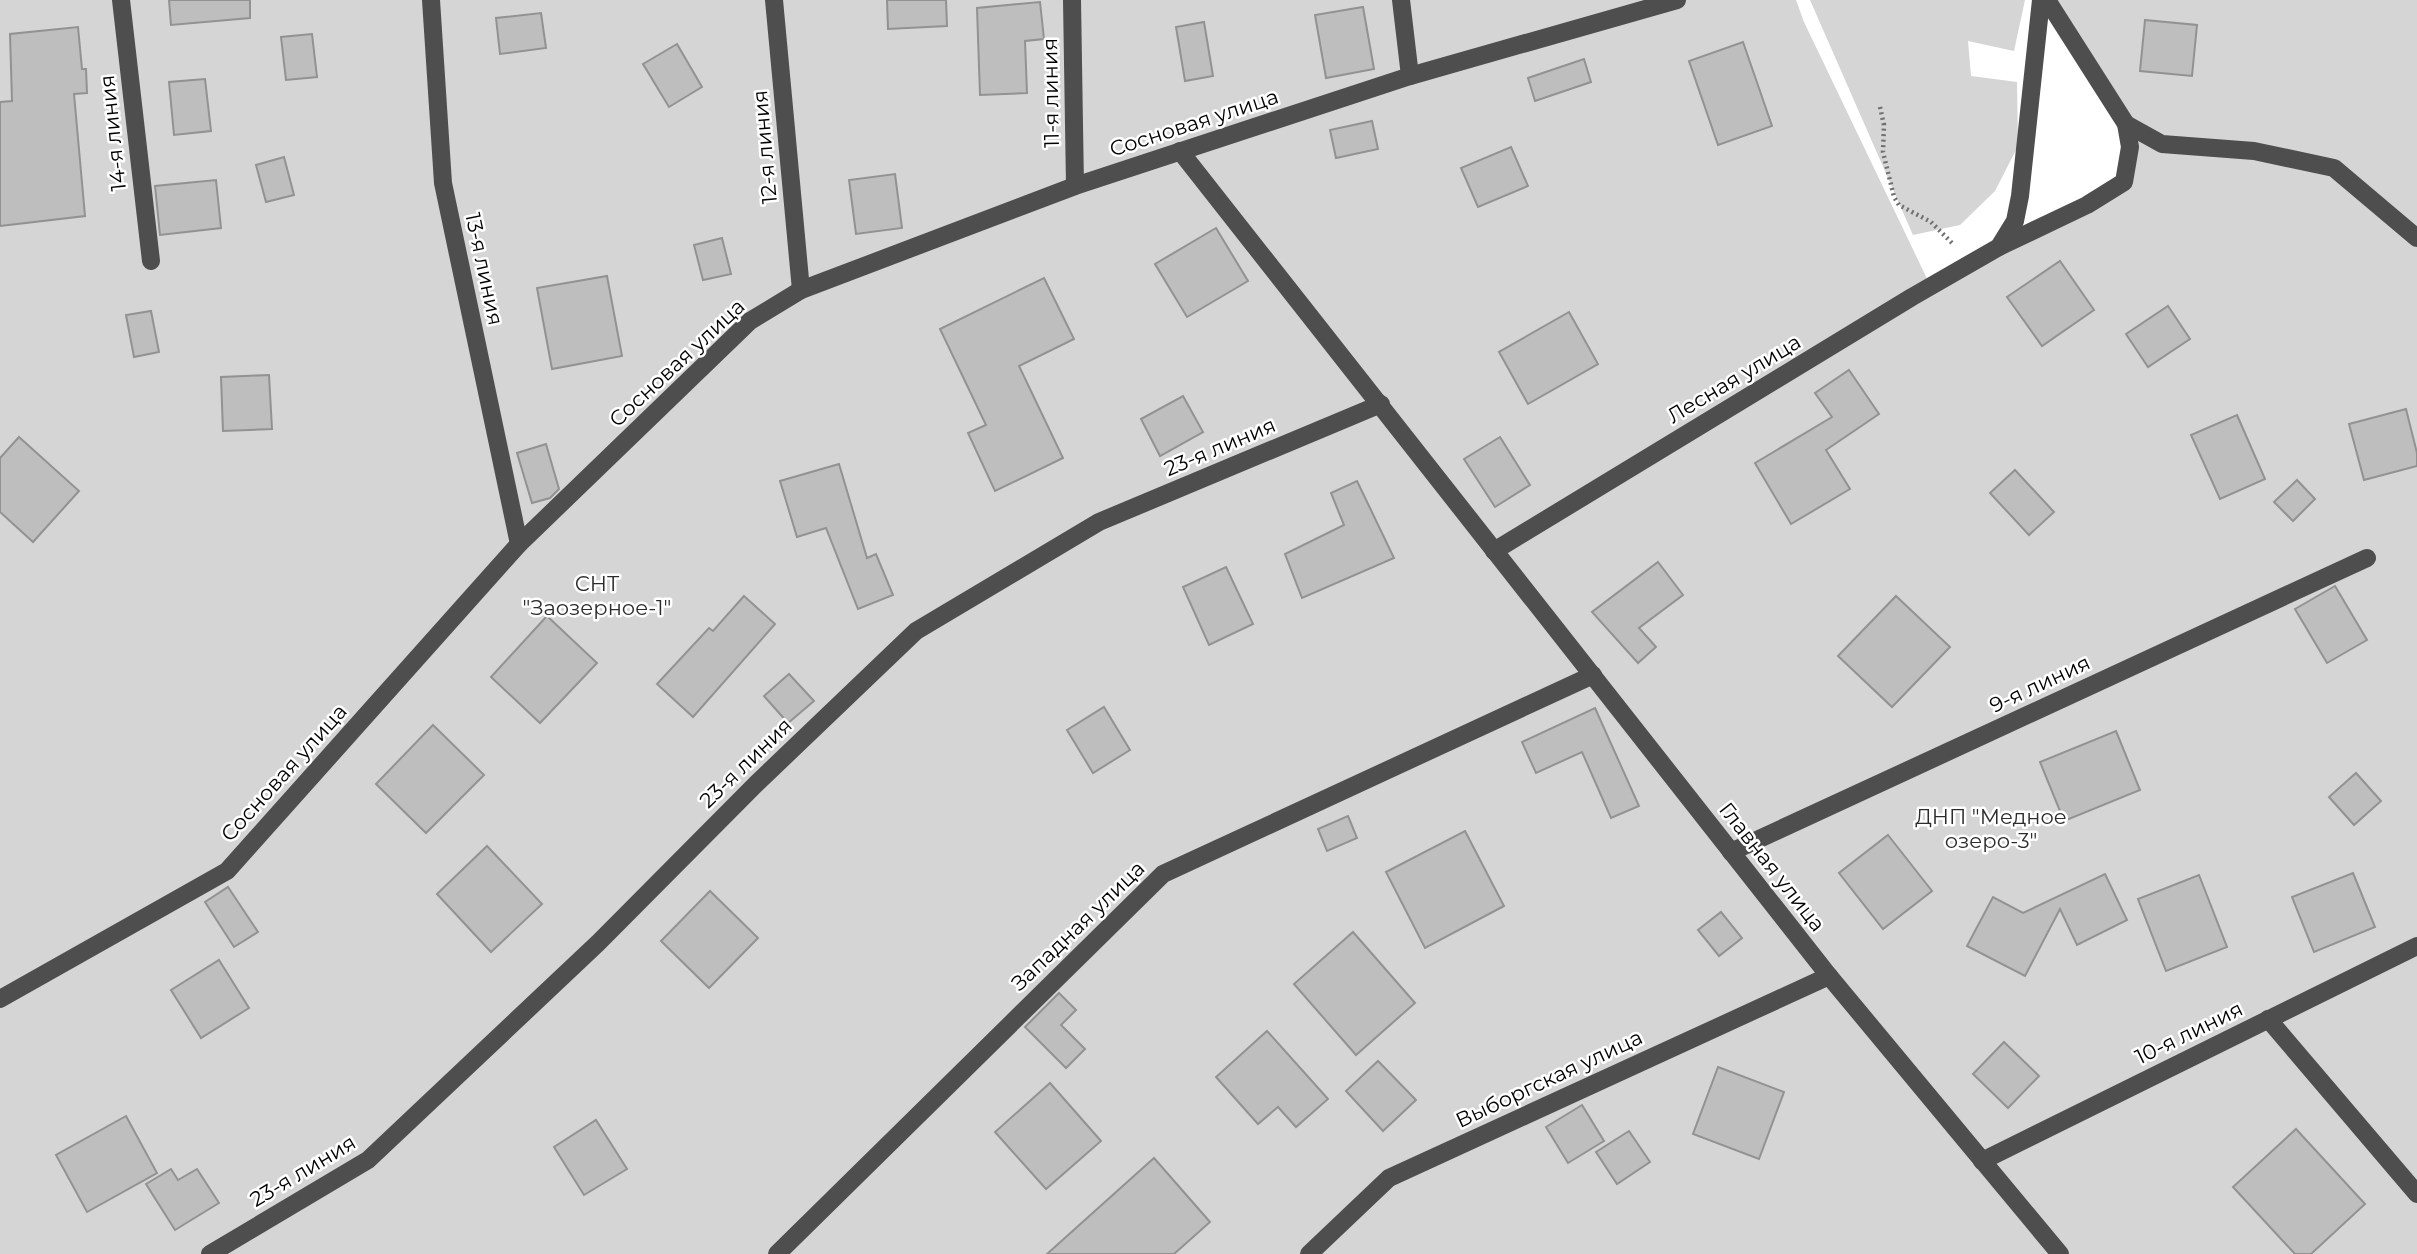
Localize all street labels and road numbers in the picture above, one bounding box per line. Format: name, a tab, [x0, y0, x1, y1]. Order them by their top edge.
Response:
street label: 11-я линия	[1037, 38, 1064, 148]
street label: 14-я линия	[94, 74, 131, 192]
street label: Сосновая улица	[1106, 83, 1281, 162]
street label: 12-я линия	[747, 89, 782, 205]
street label: 13-я линия	[460, 210, 509, 327]
street label: Сосновая улица	[604, 293, 750, 432]
street label: Лесная улица	[1662, 329, 1805, 428]
street label: 23-я линия	[1160, 412, 1279, 481]
street label: 9-я линия	[1986, 649, 2094, 718]
street label: Сосновая улица	[215, 699, 352, 846]
street label: 23-я линия	[694, 712, 797, 813]
street label: Главная улица	[1714, 797, 1831, 936]
street label: Западная улица	[1006, 856, 1149, 996]
street label: 10-я линия	[2131, 996, 2247, 1069]
street label: Выборгская улица	[1451, 1024, 1646, 1133]
street label: 23-я линия	[245, 1129, 360, 1212]

